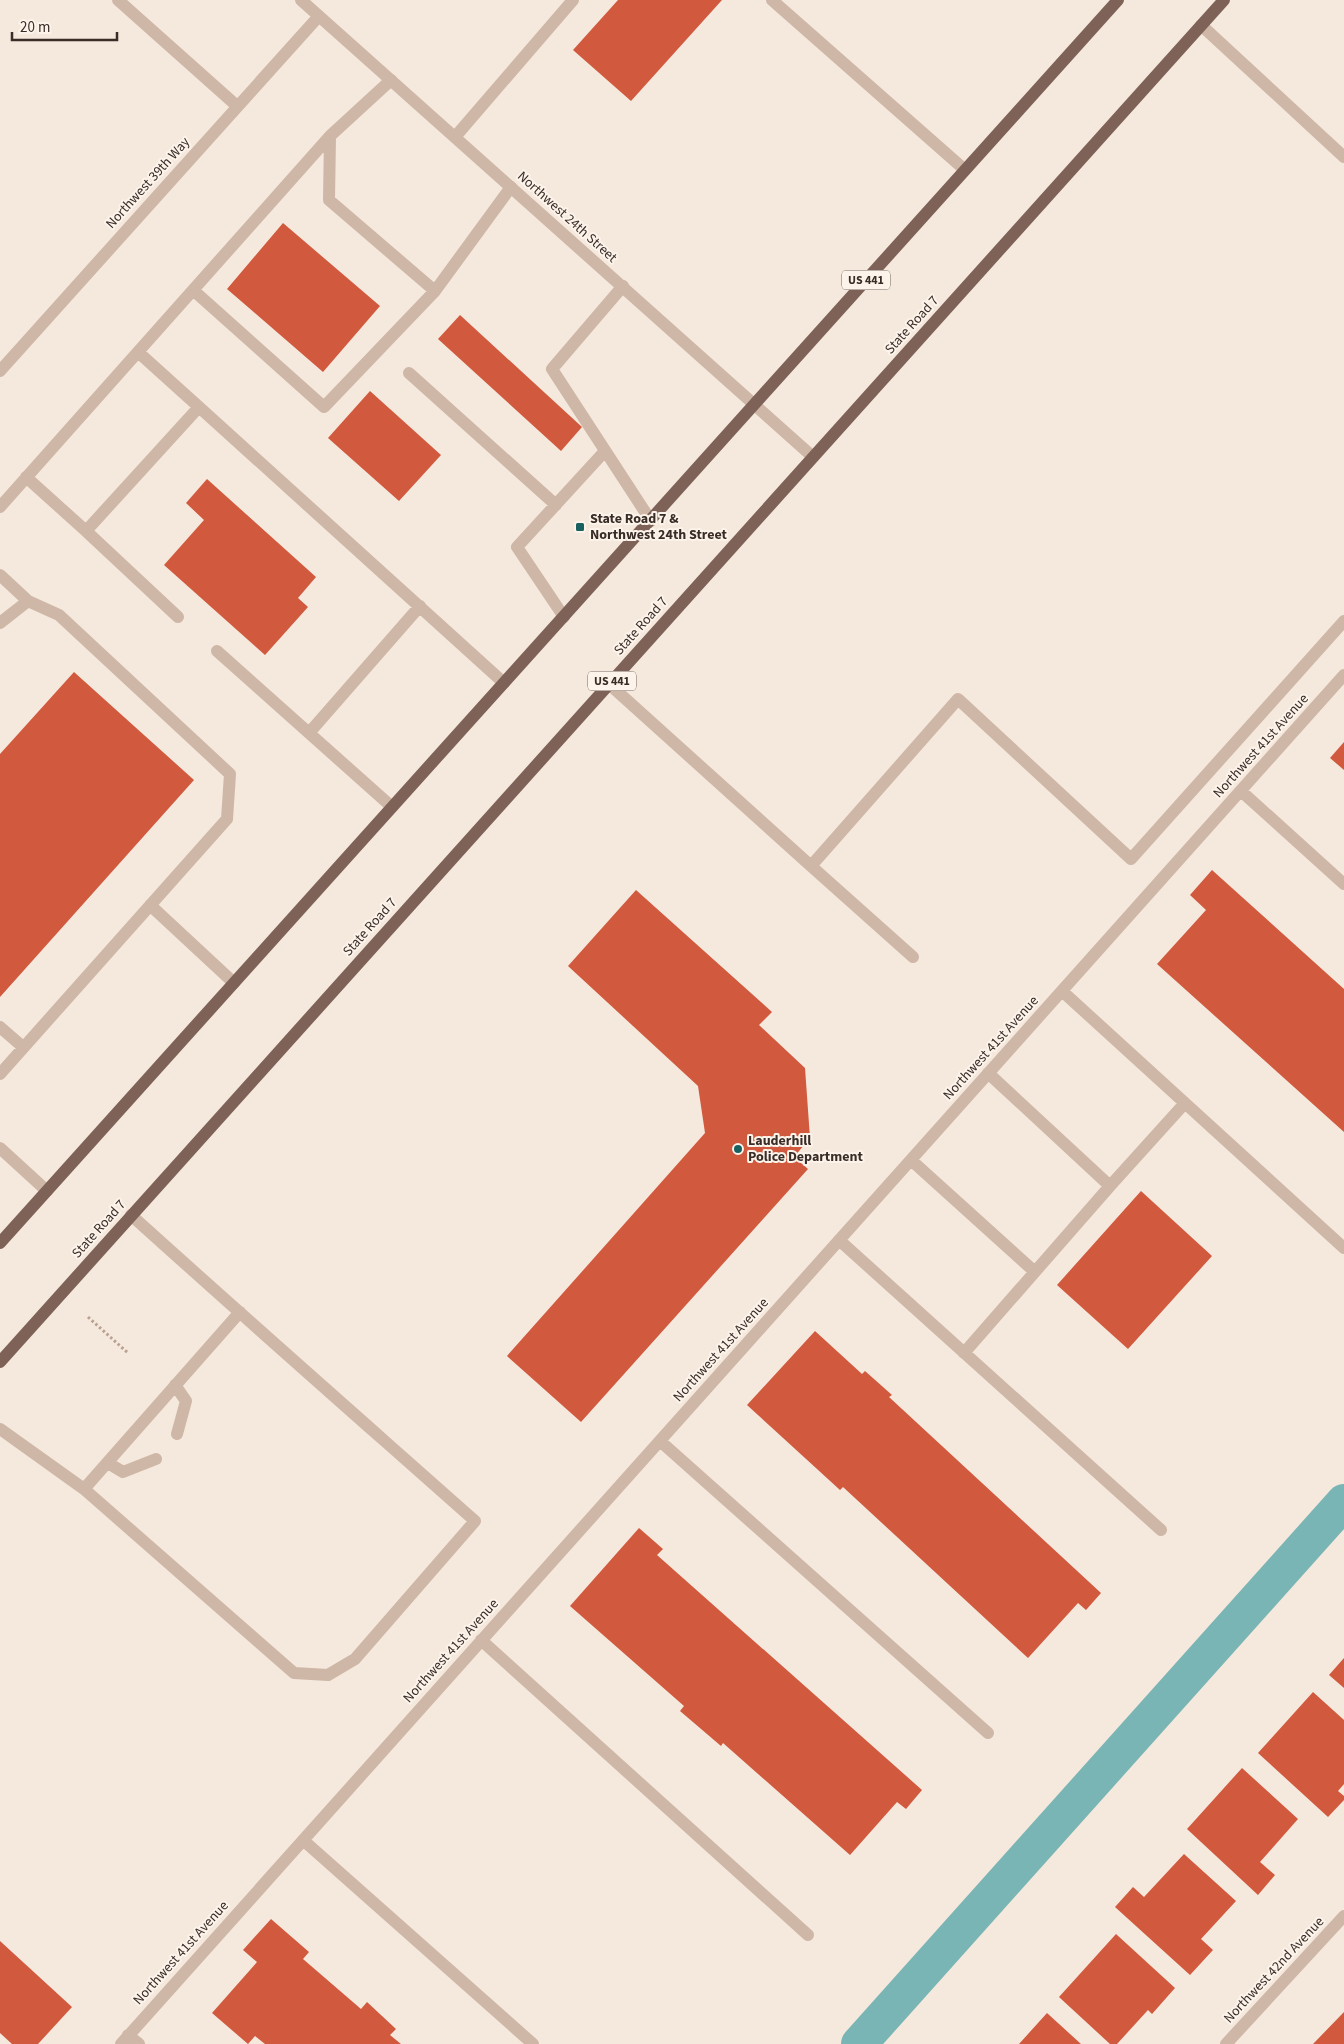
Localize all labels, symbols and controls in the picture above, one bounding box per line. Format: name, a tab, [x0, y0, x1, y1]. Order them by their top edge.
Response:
scale bar	[12, 10, 118, 42]
text: 20 m	[20, 17, 50, 38]
street label: Northwest 39th Way	[101, 132, 195, 233]
street label: Northwest 24th Street	[513, 167, 621, 267]
road number: US 441	[842, 270, 890, 290]
street label: State Road 7	[880, 291, 944, 359]
place label: State Road 7 & Northwest 24th Street	[590, 509, 728, 545]
marker: State Road 7 & Northwest 24th Street	[574, 521, 586, 533]
street label: State Road 7	[609, 592, 673, 660]
road number: US 441	[588, 671, 636, 690]
street label: Northwest 41st Avenue	[1209, 689, 1313, 803]
street label: State Road 7	[338, 893, 402, 961]
street label: Northwest 41st Avenue	[939, 991, 1043, 1105]
place label: Lauderhill Police Department	[748, 1131, 863, 1167]
marker: Lauderhill Police Department	[732, 1143, 744, 1155]
street label: State Road 7	[67, 1195, 131, 1263]
street label: Northwest 41st Avenue	[669, 1293, 773, 1407]
street label: Northwest 41st Avenue	[399, 1594, 503, 1708]
street label: Northwest 41st Avenue	[129, 1896, 233, 2010]
street label: Northwest 42nd Avenue	[1219, 1912, 1329, 2028]

